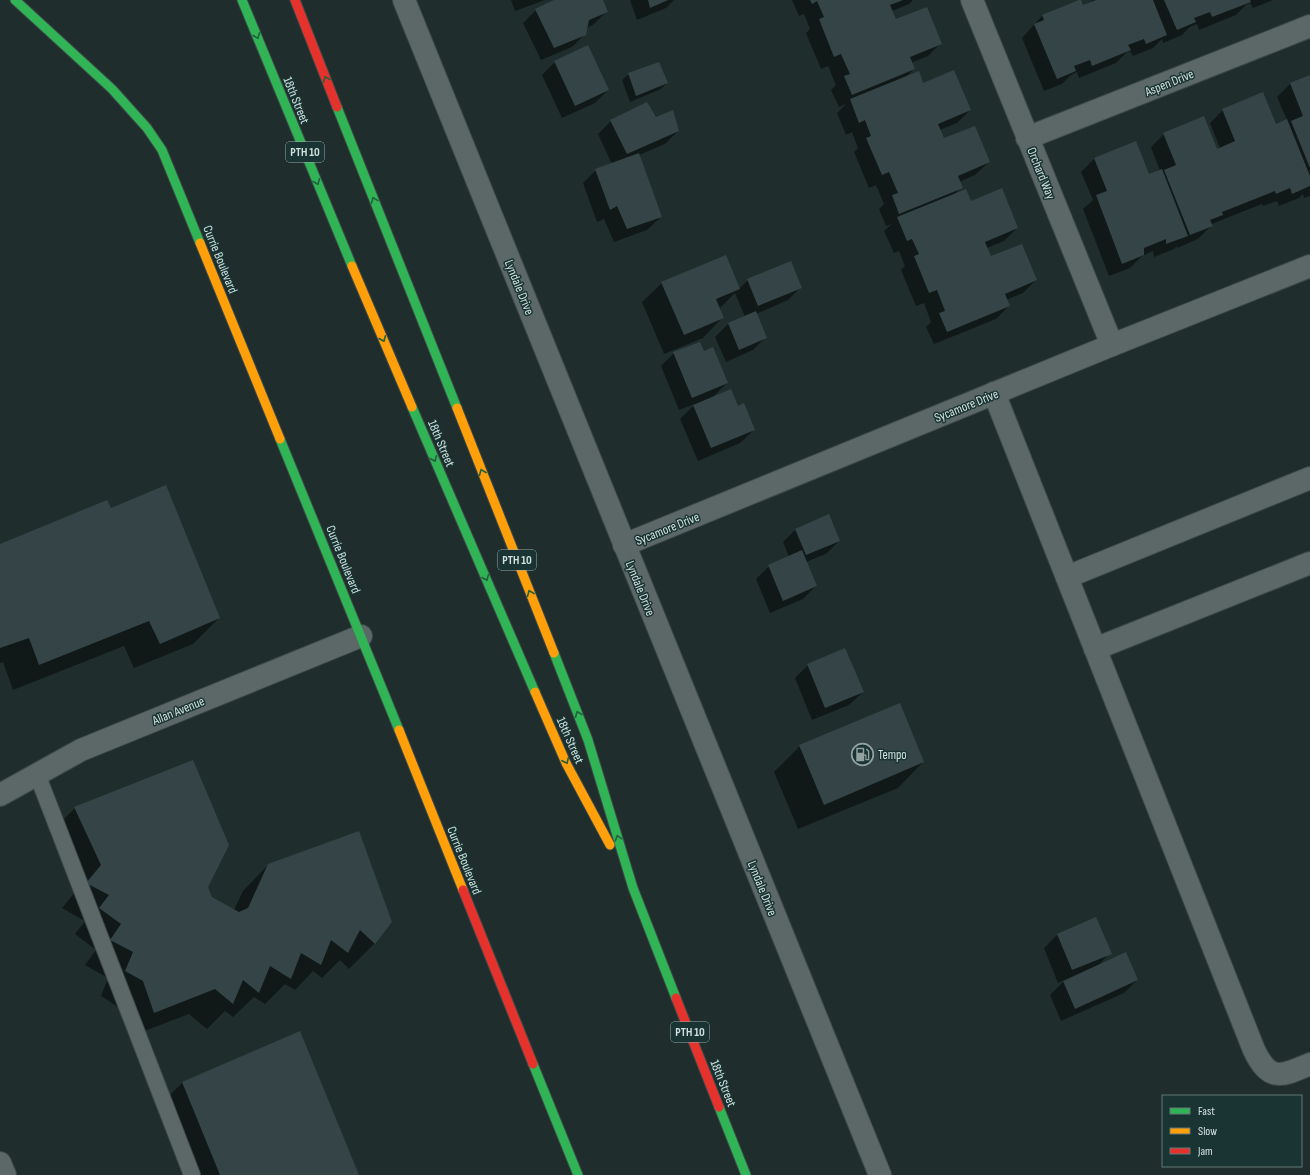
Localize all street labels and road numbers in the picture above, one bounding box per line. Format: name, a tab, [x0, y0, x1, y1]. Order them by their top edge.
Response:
street label: Aspen Drive	[1142, 66, 1196, 100]
street label: 18th Street	[279, 75, 313, 126]
road number: PTH 10	[286, 142, 324, 162]
street label: Orchard Way	[1023, 145, 1059, 202]
street label: Currie Boulevard	[199, 223, 241, 296]
street label: Lyndale Drive	[501, 258, 537, 317]
street label: Sycamore Drive	[932, 386, 1001, 426]
street label: 18th Street	[424, 418, 458, 469]
street label: Sycamore Drive	[633, 509, 702, 549]
street label: Currie Boulevard	[322, 523, 364, 596]
road number: PTH 10	[498, 550, 536, 570]
street label: Lyndale Drive	[622, 559, 658, 618]
street label: Allan Avenue	[149, 693, 207, 729]
street label: 18th Street	[553, 715, 587, 766]
street label: Currie Boulevard	[443, 824, 485, 897]
street label: Lyndale Drive	[744, 859, 780, 918]
road number: PTH 10	[671, 1022, 709, 1042]
street label: 18th Street	[706, 1058, 740, 1109]

